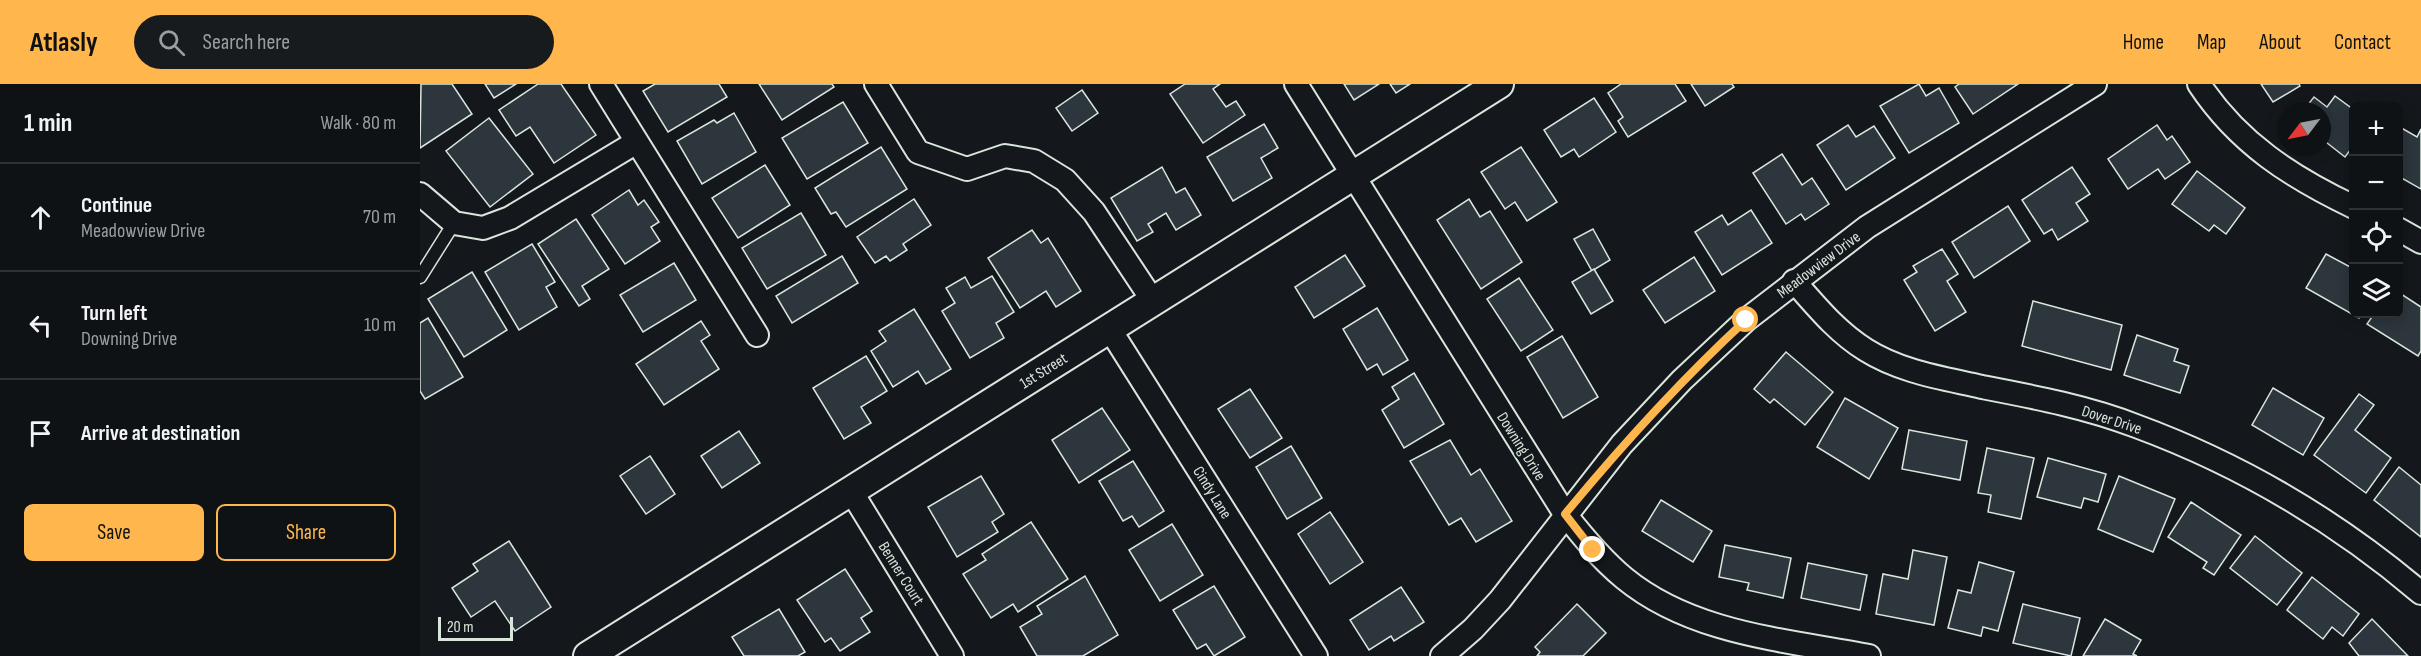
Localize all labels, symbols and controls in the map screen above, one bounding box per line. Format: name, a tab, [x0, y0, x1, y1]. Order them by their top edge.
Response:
search box	[134, 15, 554, 69]
text: Atlasly	[30, 26, 98, 59]
icon: search	[155, 26, 188, 59]
text: Search here	[203, 29, 290, 56]
text: Home	[2123, 30, 2164, 55]
text: Map	[2197, 30, 2226, 55]
text: About	[2259, 30, 2301, 55]
text: Contact	[2334, 30, 2391, 55]
north arrow	[2277, 102, 2331, 156]
map controls	[2349, 102, 2403, 318]
button: +	[2349, 102, 2403, 156]
text: 1 min	[24, 108, 72, 139]
text: Walk · 80 m	[320, 111, 396, 135]
button: −	[2349, 156, 2403, 210]
text: Continue	[81, 192, 152, 219]
icon: ahead	[24, 201, 57, 234]
text: 70 m	[363, 205, 396, 229]
button: locate	[2349, 210, 2403, 264]
text: Meadowview Drive	[81, 219, 205, 243]
street label: Meadowview Drive	[1774, 228, 1864, 303]
button: layers	[2349, 264, 2403, 318]
text: Turn left	[81, 300, 147, 327]
route start	[1732, 306, 1758, 332]
icon: left	[24, 309, 57, 342]
text: 10 m	[364, 313, 396, 337]
text: Downing Drive	[81, 327, 177, 351]
street label: 1st Street	[1016, 349, 1071, 393]
street label: Dover Drive	[2079, 402, 2144, 439]
street label: Downing Drive	[1492, 409, 1549, 484]
icon: arrive	[24, 417, 57, 450]
text: Arrive at destination	[81, 420, 240, 447]
street label: Cindy Lane	[1188, 463, 1235, 523]
button: Save	[24, 504, 204, 561]
button: Share	[216, 504, 396, 561]
route end	[1579, 536, 1605, 562]
street label: Benner Court	[874, 538, 928, 609]
scale bar	[438, 614, 513, 642]
text: 20 m	[447, 618, 474, 637]

